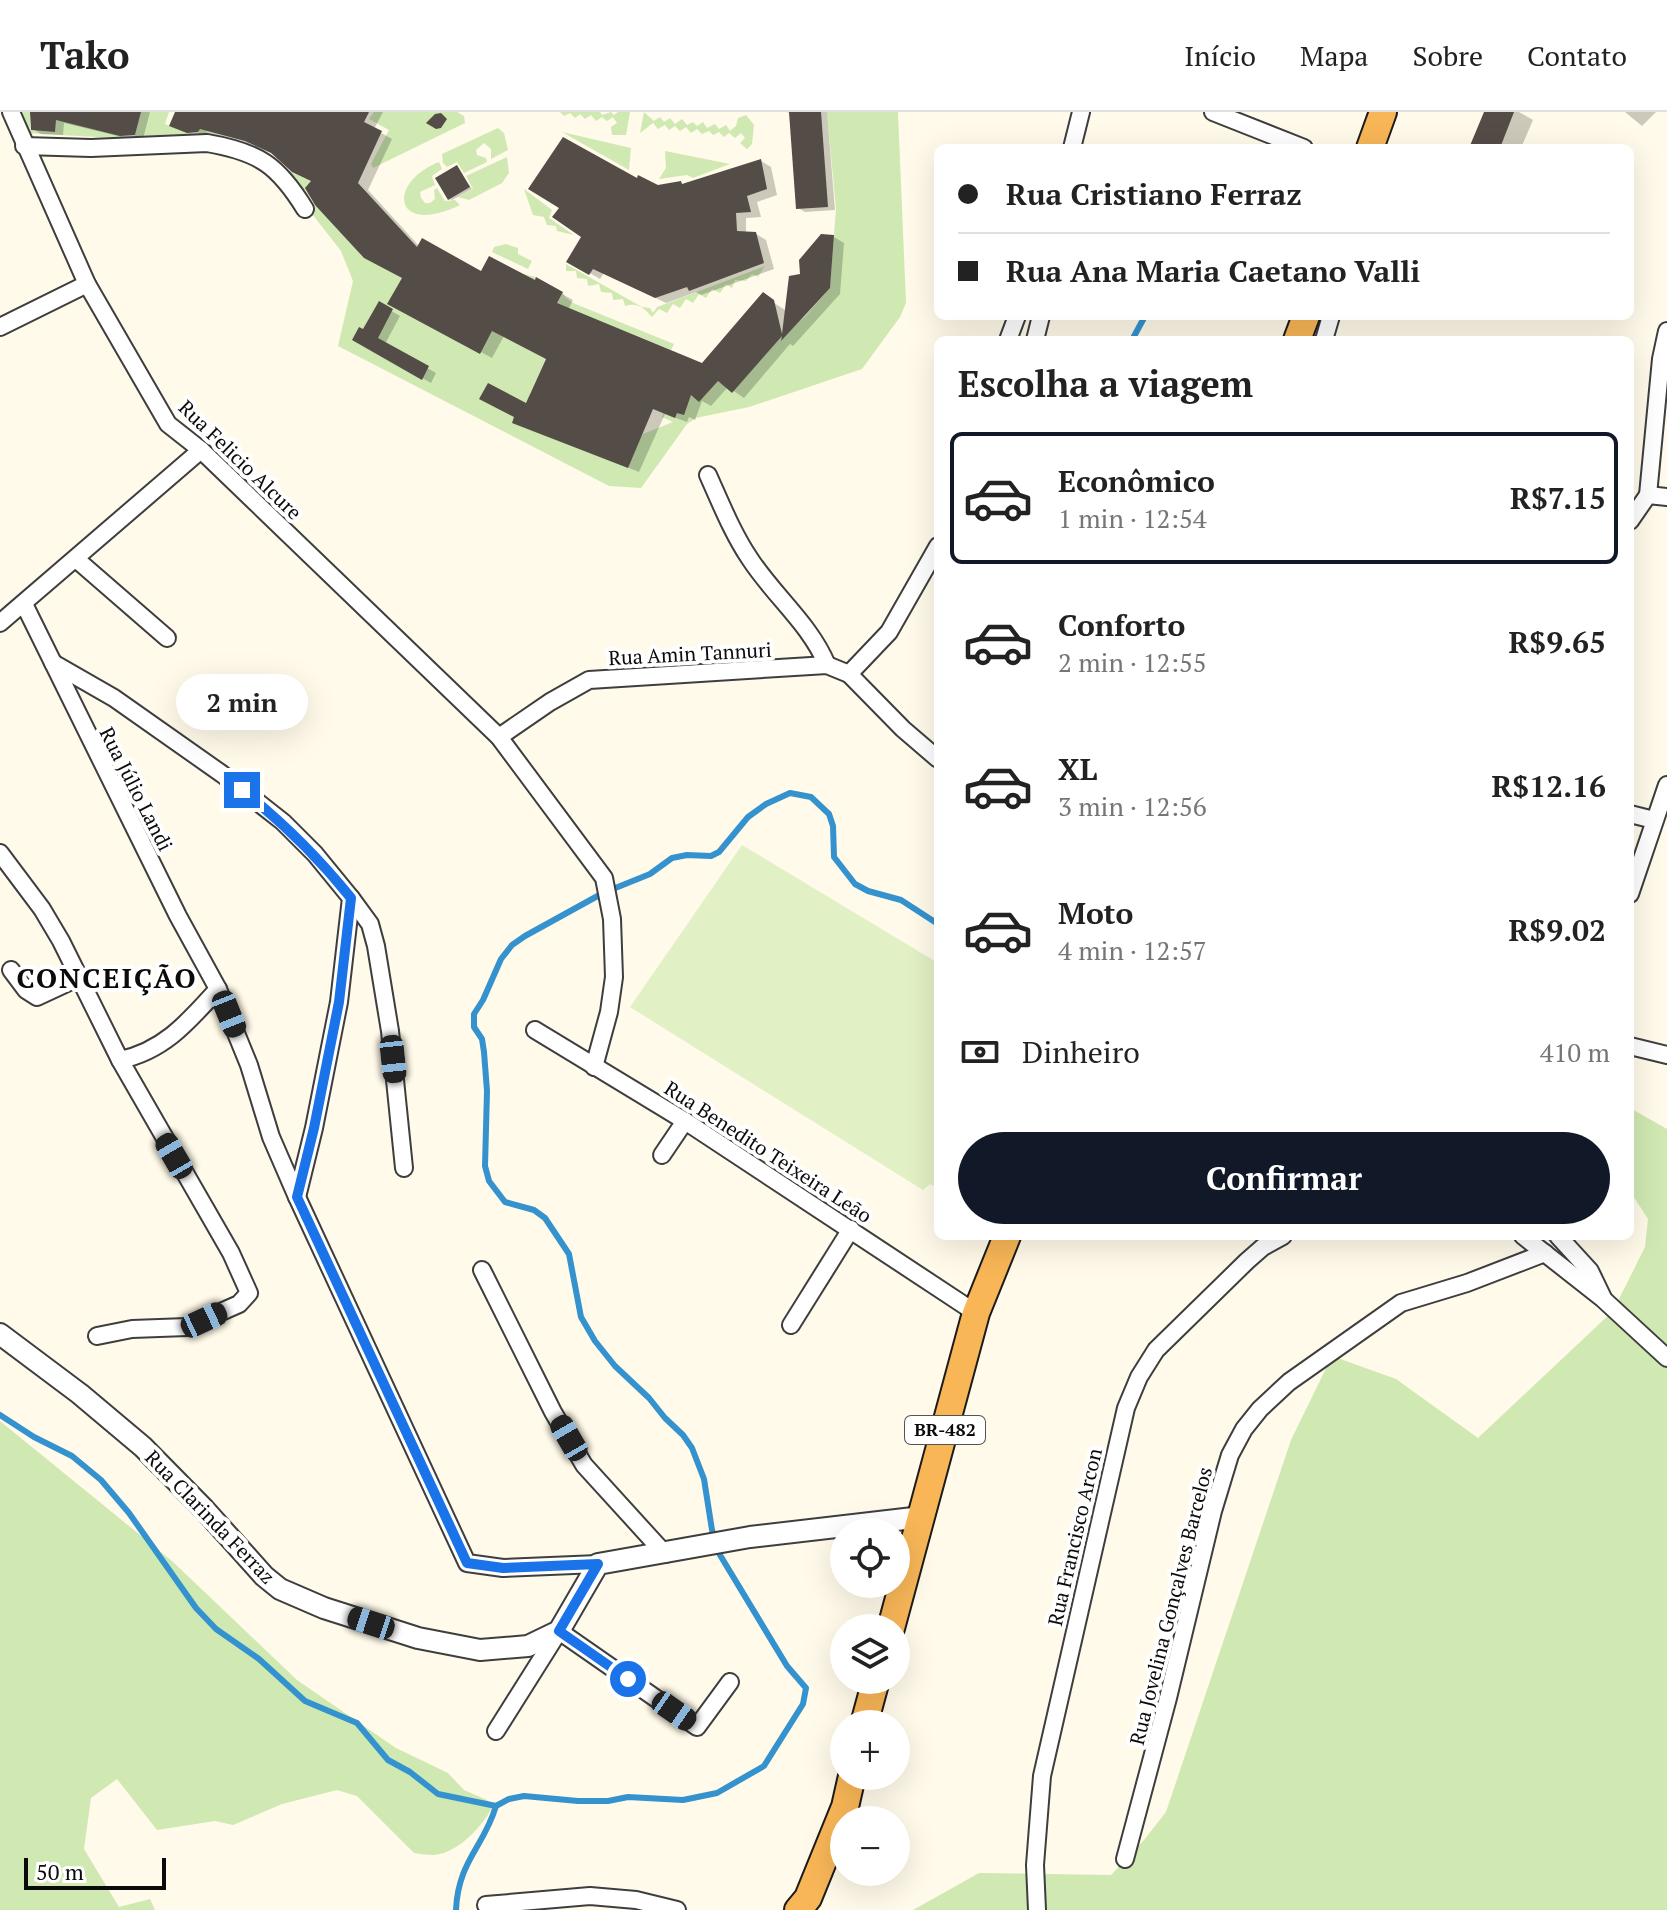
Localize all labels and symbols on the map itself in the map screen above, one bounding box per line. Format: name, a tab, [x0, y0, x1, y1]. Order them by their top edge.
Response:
street label: Rua Felicio Alcure	[173, 394, 308, 525]
street label: Rua Amin Tannuri	[608, 636, 772, 671]
callout: 2 min	[176, 674, 308, 730]
street label: Rua Júlio Landi	[94, 722, 179, 855]
route end	[224, 772, 260, 808]
district label: CONCEIÇÃO	[16, 959, 198, 996]
car	[209, 987, 249, 1041]
car	[379, 1034, 407, 1084]
street label: Rua Benedito Teixeira Leão	[659, 1074, 877, 1229]
car	[152, 1129, 196, 1183]
car	[177, 1299, 231, 1341]
car	[547, 1411, 591, 1465]
road number: BR-482	[905, 1416, 985, 1444]
street label: Rua Clarinda Ferraz	[140, 1444, 281, 1589]
street label: Rua Francisco Arcon	[1041, 1445, 1108, 1628]
street label: Rua Jovelina Gonçalves Barcelos	[1123, 1464, 1218, 1748]
car	[344, 1604, 398, 1642]
route start	[610, 1661, 646, 1697]
car	[647, 1687, 701, 1735]
scale bar	[24, 1854, 166, 1890]

